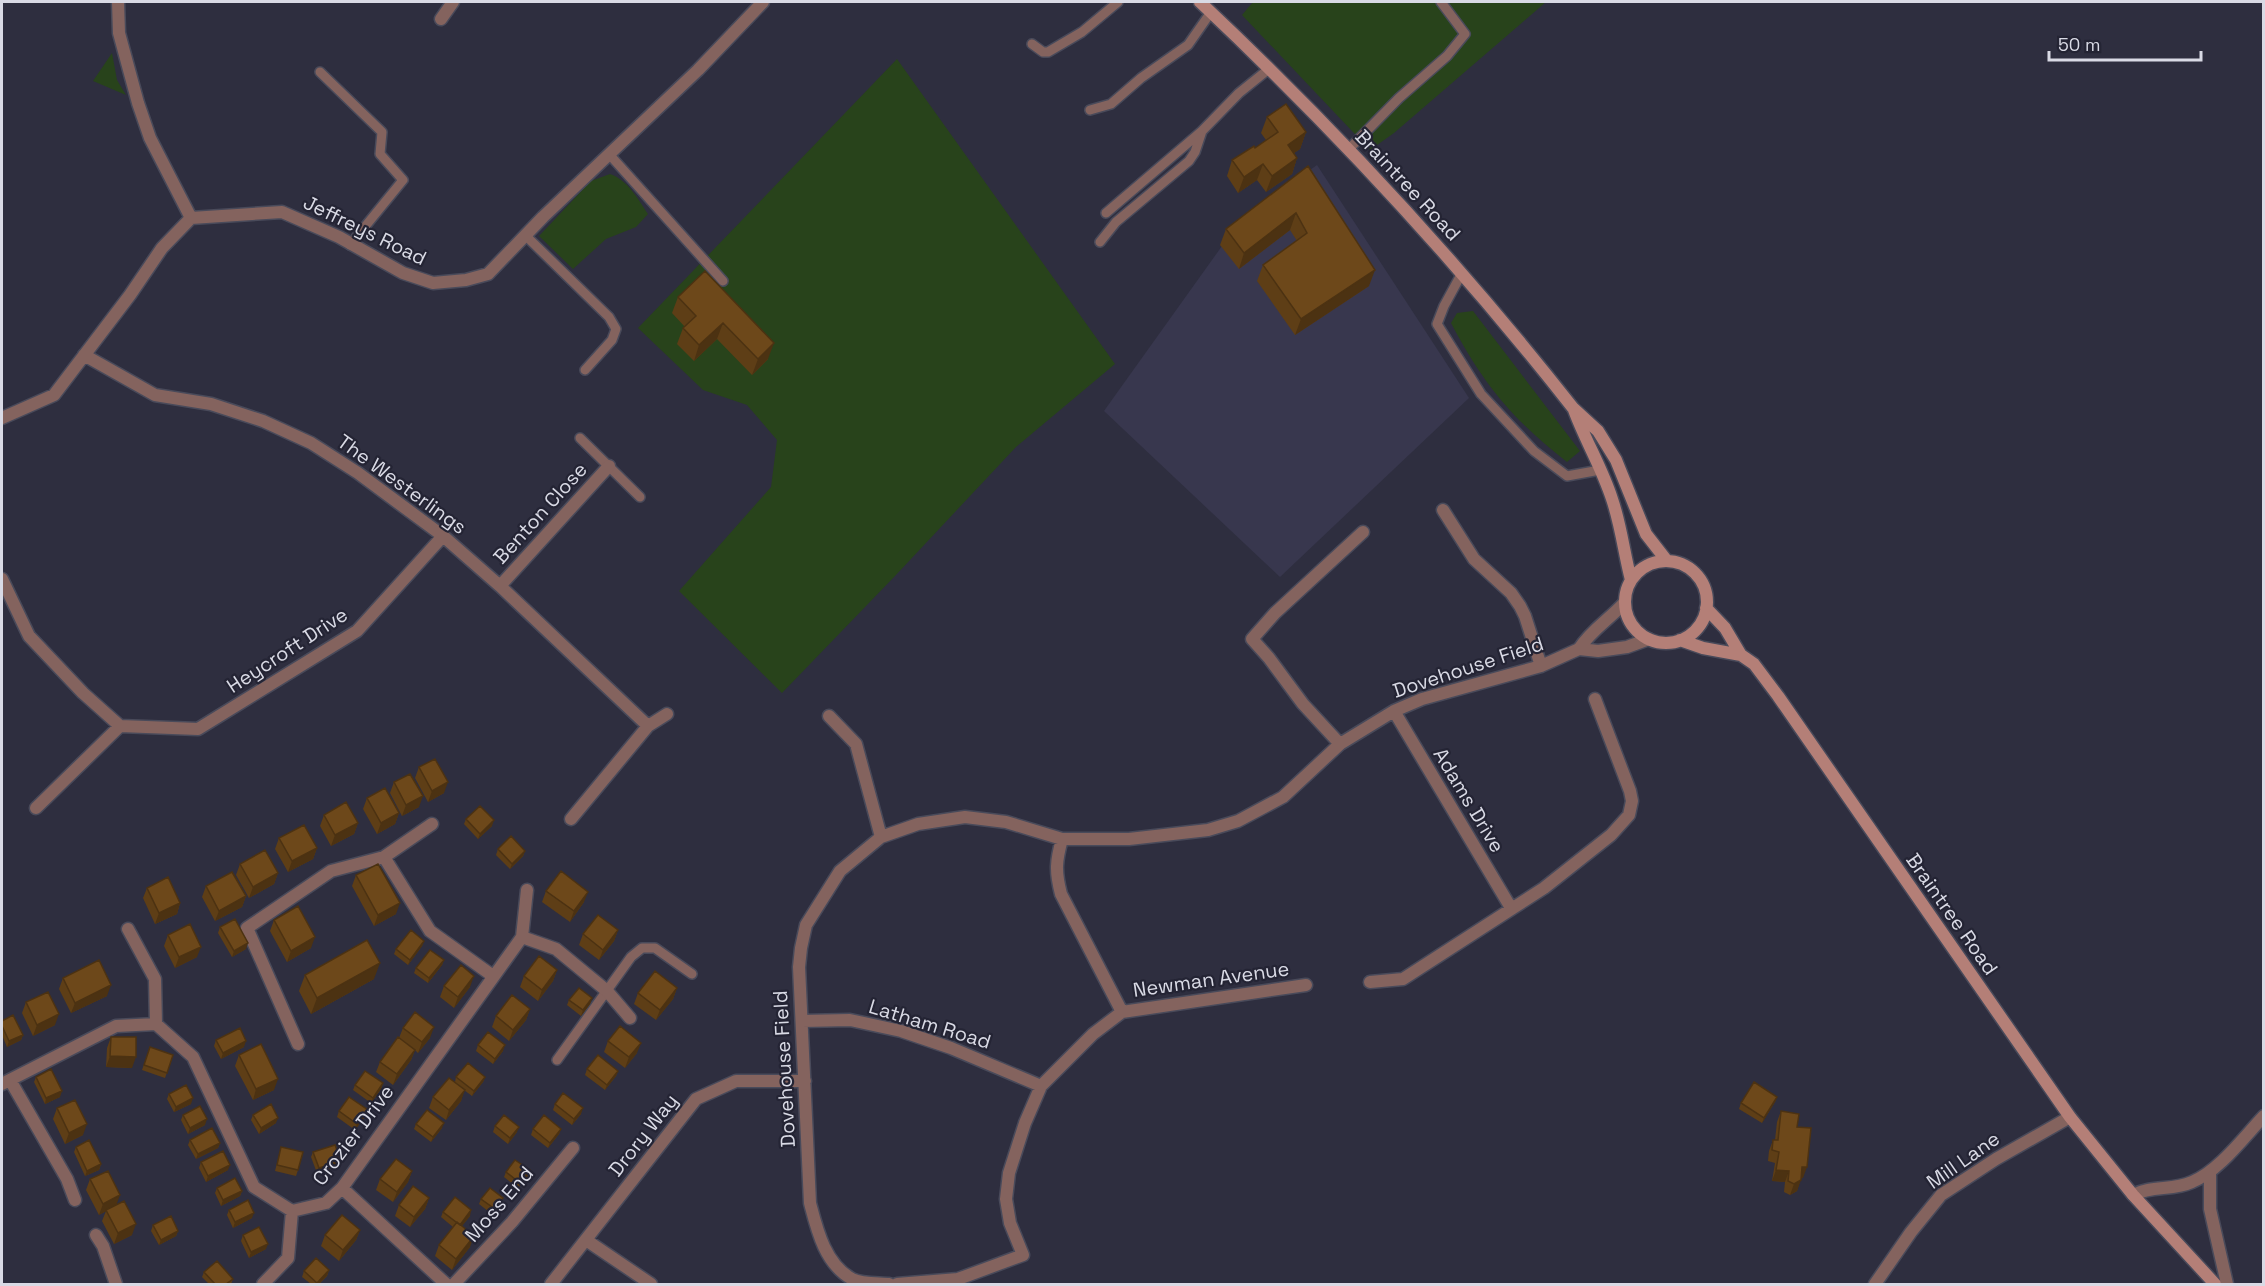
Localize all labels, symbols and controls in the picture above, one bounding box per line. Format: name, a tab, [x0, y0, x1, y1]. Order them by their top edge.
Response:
scale bar	[2049, 24, 2200, 62]
text: 50 m	[2058, 33, 2100, 56]
street label: Braintree Road	[1350, 124, 1466, 246]
street label: Jeffreys Road	[299, 189, 431, 271]
street label: The Westerlings	[332, 428, 472, 540]
street label: Benton Close	[487, 457, 593, 569]
street label: Heycroft Drive	[222, 601, 352, 699]
street label: Dovehouse Field	[1389, 630, 1547, 704]
street label: Adams Drive	[1428, 743, 1510, 857]
street label: Braintree Road	[1900, 848, 2004, 980]
street label: Newman Avenue	[1131, 955, 1291, 1003]
street label: Dovehouse Field	[767, 990, 801, 1148]
street label: Latham Road	[866, 993, 994, 1055]
street label: Crozier Drive	[307, 1079, 399, 1191]
street label: Drory Way	[602, 1088, 684, 1182]
street label: Mill Lane	[1921, 1125, 2005, 1195]
street label: Moss End	[459, 1161, 539, 1247]

